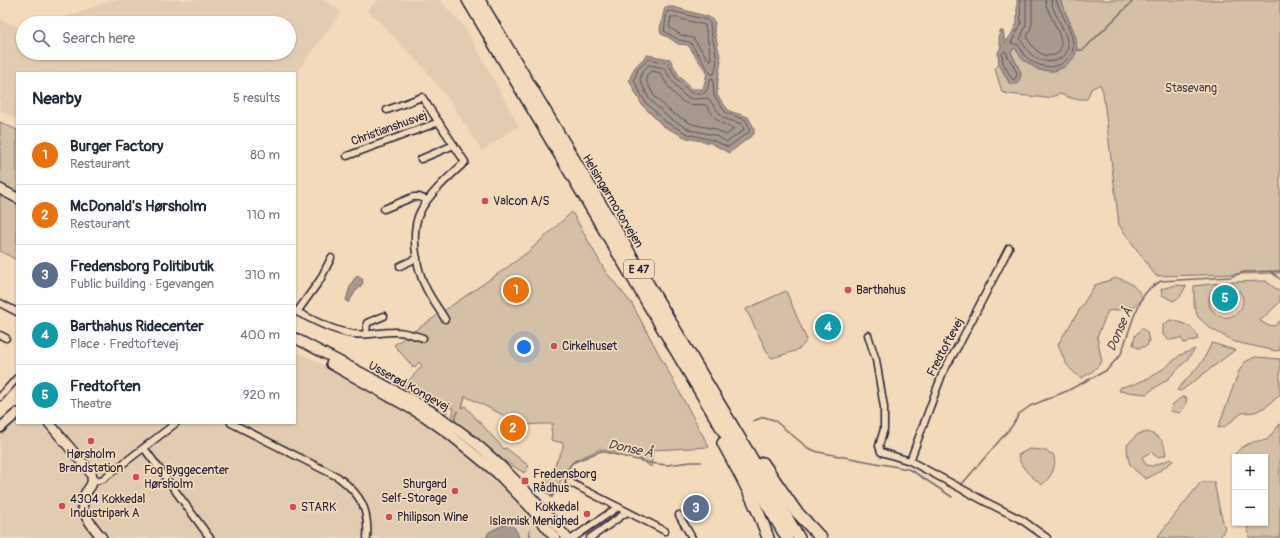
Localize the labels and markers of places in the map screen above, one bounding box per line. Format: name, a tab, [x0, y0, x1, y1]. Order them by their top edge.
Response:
place label: Valcon A/S	[493, 194, 550, 209]
marker: Valcon A/S	[480, 196, 490, 206]
pin: 1	[503, 275, 529, 305]
place label: Barthahus	[856, 283, 906, 298]
pin: 5	[1212, 283, 1238, 313]
marker: Barthahus	[843, 285, 853, 295]
pin: 4	[815, 312, 841, 342]
place label: Cirkelhuset	[562, 339, 618, 354]
marker: Cirkelhuset	[549, 341, 559, 351]
pin: 2	[500, 413, 526, 443]
marker: Hørsholm Brandstation	[86, 436, 96, 446]
place label: Hørsholm Brandstation	[59, 447, 123, 476]
place label: Fog Byggecenter Hørsholm	[144, 463, 230, 492]
place label: Fredensborg Rådhus	[533, 467, 596, 496]
marker: Fog Byggecenter Hørsholm	[131, 472, 141, 482]
marker: Fredensborg Rådhus	[520, 476, 530, 486]
place label: Shurgard Self-Storage	[381, 477, 447, 506]
marker: Shurgard Self-Storage	[450, 486, 460, 496]
place label: 4304 Kokkedal Industripark A	[70, 492, 145, 521]
pin: 3	[683, 493, 709, 523]
place label: STARK	[301, 500, 336, 515]
place label: Kokkedal Islamisk Menighed	[489, 500, 579, 529]
marker: 4304 Kokkedal Industripark A	[57, 501, 67, 511]
marker: STARK	[288, 502, 298, 512]
marker: Kokkedal Islamisk Menighed	[582, 509, 592, 519]
place label: Philipson Wine	[397, 510, 468, 525]
marker: Philipson Wine	[384, 512, 394, 522]

